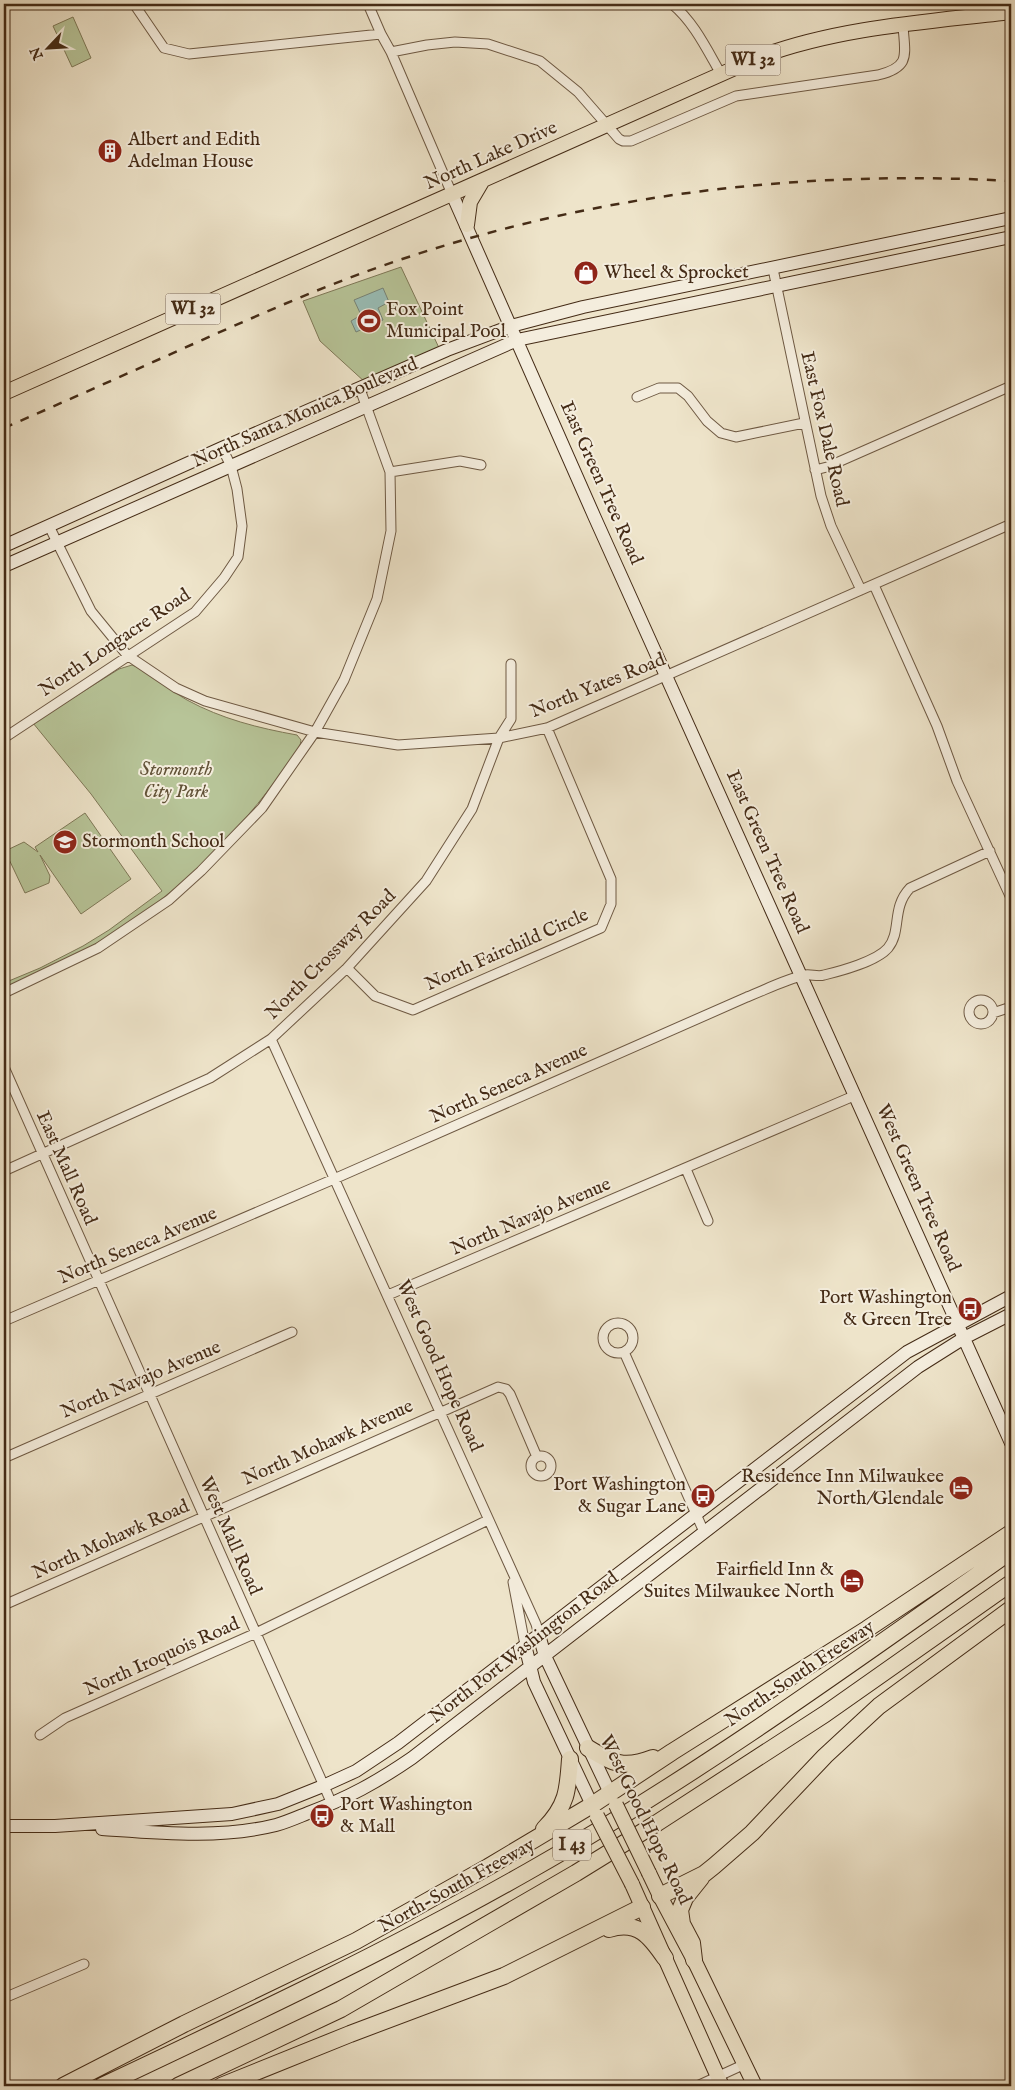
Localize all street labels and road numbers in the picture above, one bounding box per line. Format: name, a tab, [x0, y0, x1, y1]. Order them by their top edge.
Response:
road number: WI 32	[726, 44, 780, 76]
street label: North Lake Drive	[421, 116, 561, 196]
road number: WI 32	[166, 294, 220, 324]
street label: East Fox Dale Road	[794, 349, 854, 510]
street label: North Santa Monica Boulevard	[189, 352, 422, 474]
street label: East Green Tree Road	[554, 398, 648, 569]
street label: North Longacre Road	[35, 583, 196, 703]
street label: North Yates Road	[527, 648, 670, 724]
street label: East Green Tree Road	[720, 767, 814, 938]
street label: North Crossway Road	[261, 884, 402, 1025]
street label: North Fairchild Circle	[422, 903, 593, 997]
street label: North Seneca Avenue	[427, 1038, 592, 1129]
street label: West Green Tree Road	[870, 1100, 966, 1276]
street label: East Mall Road	[30, 1107, 102, 1230]
street label: North Navajo Avenue	[447, 1172, 615, 1262]
street label: North Seneca Avenue	[55, 1202, 221, 1290]
street label: West Good Hope Road	[390, 1276, 488, 1456]
street label: North Navajo Avenue	[57, 1335, 225, 1425]
street label: North Mohawk Avenue	[239, 1394, 417, 1491]
street label: West Mall Road	[193, 1473, 267, 1600]
street label: North Mohawk Road	[29, 1494, 194, 1585]
street label: North Port Washington Road	[425, 1566, 624, 1729]
street label: North Iroquois Road	[81, 1612, 244, 1702]
street label: North-South Freeway	[721, 1615, 880, 1733]
street label: West Good Hope Road	[594, 1731, 697, 1909]
road number: I 43	[553, 1830, 591, 1860]
street label: North-South Freeway	[375, 1833, 540, 1939]

